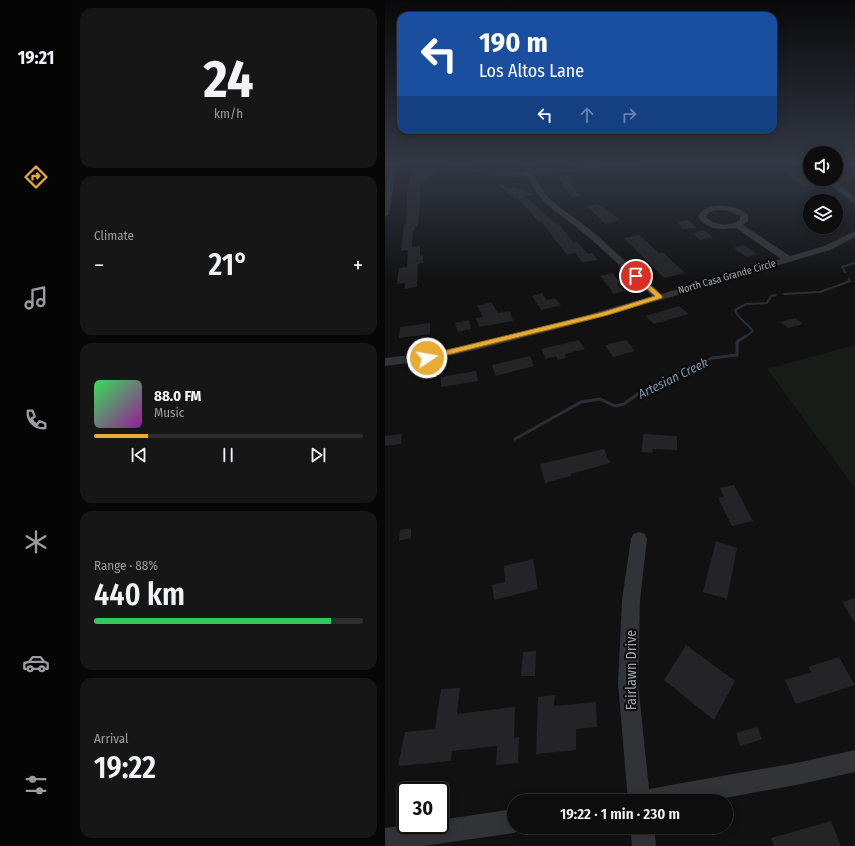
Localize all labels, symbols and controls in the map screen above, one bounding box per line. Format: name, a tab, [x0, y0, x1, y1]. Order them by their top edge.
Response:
text: 190 m	[479, 26, 548, 59]
icon: left	[413, 28, 465, 80]
text: 19:21	[18, 47, 54, 69]
text: 24	[204, 48, 253, 111]
text: Los Altos Lane	[479, 60, 584, 82]
icon: left	[534, 104, 556, 126]
icon: ahead	[576, 104, 598, 126]
icon: right	[618, 104, 640, 126]
text: km/h	[214, 106, 243, 121]
map controls	[803, 146, 843, 234]
button: sound	[803, 146, 843, 186]
icon: directions	[22, 163, 50, 191]
button: layers	[803, 194, 843, 234]
text: Climate	[94, 228, 134, 243]
text: 21°	[209, 247, 248, 283]
text: −	[94, 252, 104, 279]
text: +	[353, 252, 363, 279]
street label: North Casa Grande Circle	[677, 257, 777, 297]
pin	[619, 259, 653, 293]
icon: arrive	[625, 265, 647, 287]
icon: music	[22, 284, 50, 312]
position arrow	[406, 337, 448, 379]
water label: Artesian Creek	[635, 354, 711, 402]
text: 88.0 FM	[154, 387, 201, 405]
text: Music	[154, 405, 184, 420]
icon: phone	[22, 406, 50, 434]
icon: previous	[128, 444, 150, 466]
icon: pause	[217, 444, 239, 466]
icon: next	[307, 444, 329, 466]
icon: climate	[22, 528, 50, 556]
text: Range · 88%	[94, 558, 158, 573]
text: 440 km	[94, 577, 185, 613]
street label: Fairlawn Drive	[623, 630, 640, 710]
icon: car	[22, 649, 50, 677]
text: Arrival	[94, 731, 128, 746]
text: 19:22	[94, 750, 156, 786]
icon: filters	[22, 771, 50, 799]
speed limit sign: 30	[397, 782, 449, 834]
text: 19:22 · 1 min · 230 m	[560, 805, 680, 823]

